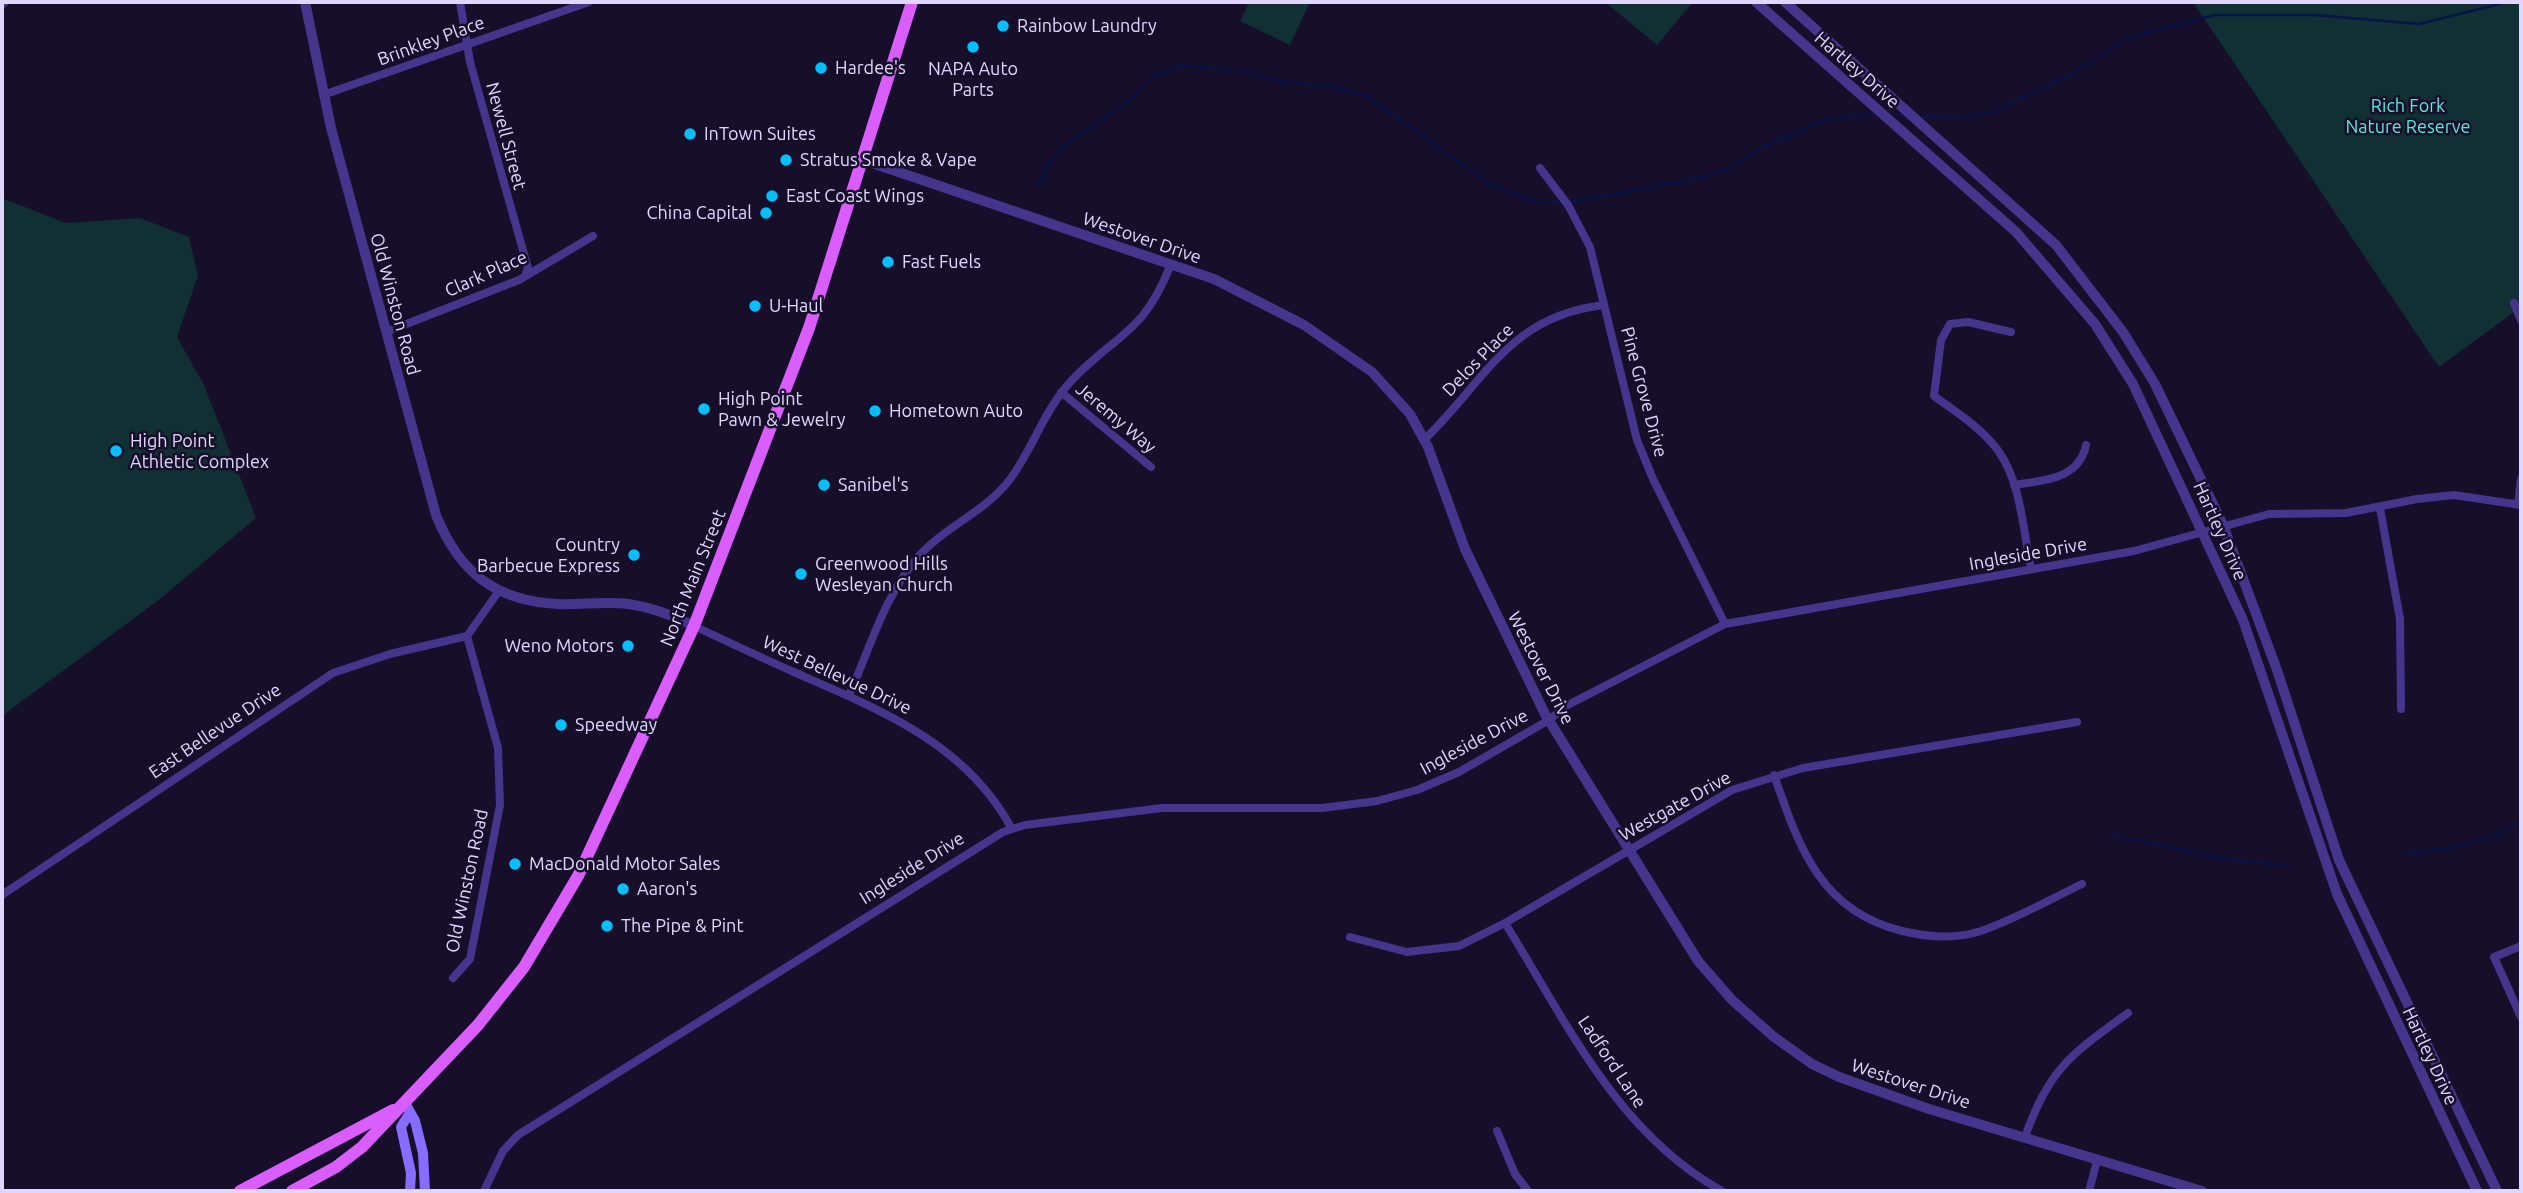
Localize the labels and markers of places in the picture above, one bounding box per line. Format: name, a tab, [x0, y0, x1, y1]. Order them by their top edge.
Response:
place label: Rainbow Laundry	[1017, 15, 1157, 37]
marker: Rainbow Laundry	[995, 18, 1011, 34]
marker: NAPA Auto Parts	[965, 39, 981, 55]
place label: Hardee's	[835, 57, 906, 79]
place label: NAPA Auto Parts	[928, 58, 1018, 100]
marker: Hardee's	[813, 60, 829, 76]
place label: InTown Suites	[704, 123, 816, 145]
marker: InTown Suites	[682, 126, 698, 142]
place label: Stratus Smoke & Vape	[800, 149, 977, 171]
marker: Stratus Smoke & Vape	[778, 152, 794, 168]
place label: East Coast Wings	[786, 185, 924, 207]
marker: East Coast Wings	[764, 188, 780, 204]
place label: China Capital	[646, 202, 752, 224]
marker: China Capital	[758, 205, 774, 221]
place label: Fast Fuels	[902, 251, 981, 273]
marker: Fast Fuels	[880, 254, 896, 270]
place label: U-Haul	[769, 295, 823, 317]
marker: U-Haul	[747, 298, 763, 314]
place label: High Point Pawn & Jewelry	[718, 388, 845, 430]
place label: Hometown Auto	[889, 400, 1023, 422]
marker: High Point Pawn & Jewelry	[696, 401, 712, 417]
marker: Hometown Auto	[867, 403, 883, 419]
place label: High Point Athletic Complex	[130, 430, 269, 472]
marker: High Point Athletic Complex	[108, 443, 124, 459]
place label: Sanibel's	[838, 474, 909, 496]
marker: Sanibel's	[816, 477, 832, 493]
place label: Country Barbecue Express	[477, 534, 620, 576]
marker: Country Barbecue Express	[626, 547, 642, 563]
place label: Greenwood Hills Wesleyan Church	[815, 553, 953, 596]
marker: Greenwood Hills Wesleyan Church	[793, 566, 809, 582]
place label: Weno Motors	[504, 635, 614, 657]
marker: Weno Motors	[620, 638, 636, 654]
place label: Speedway	[575, 714, 657, 736]
marker: Speedway	[553, 717, 569, 733]
place label: MacDonald Motor Sales	[529, 853, 720, 875]
marker: MacDonald Motor Sales	[507, 856, 523, 872]
place label: Aaron's	[637, 878, 697, 900]
marker: Aaron's	[615, 881, 631, 897]
place label: The Pipe & Pint	[621, 915, 743, 937]
marker: The Pipe & Pint	[599, 918, 615, 934]

